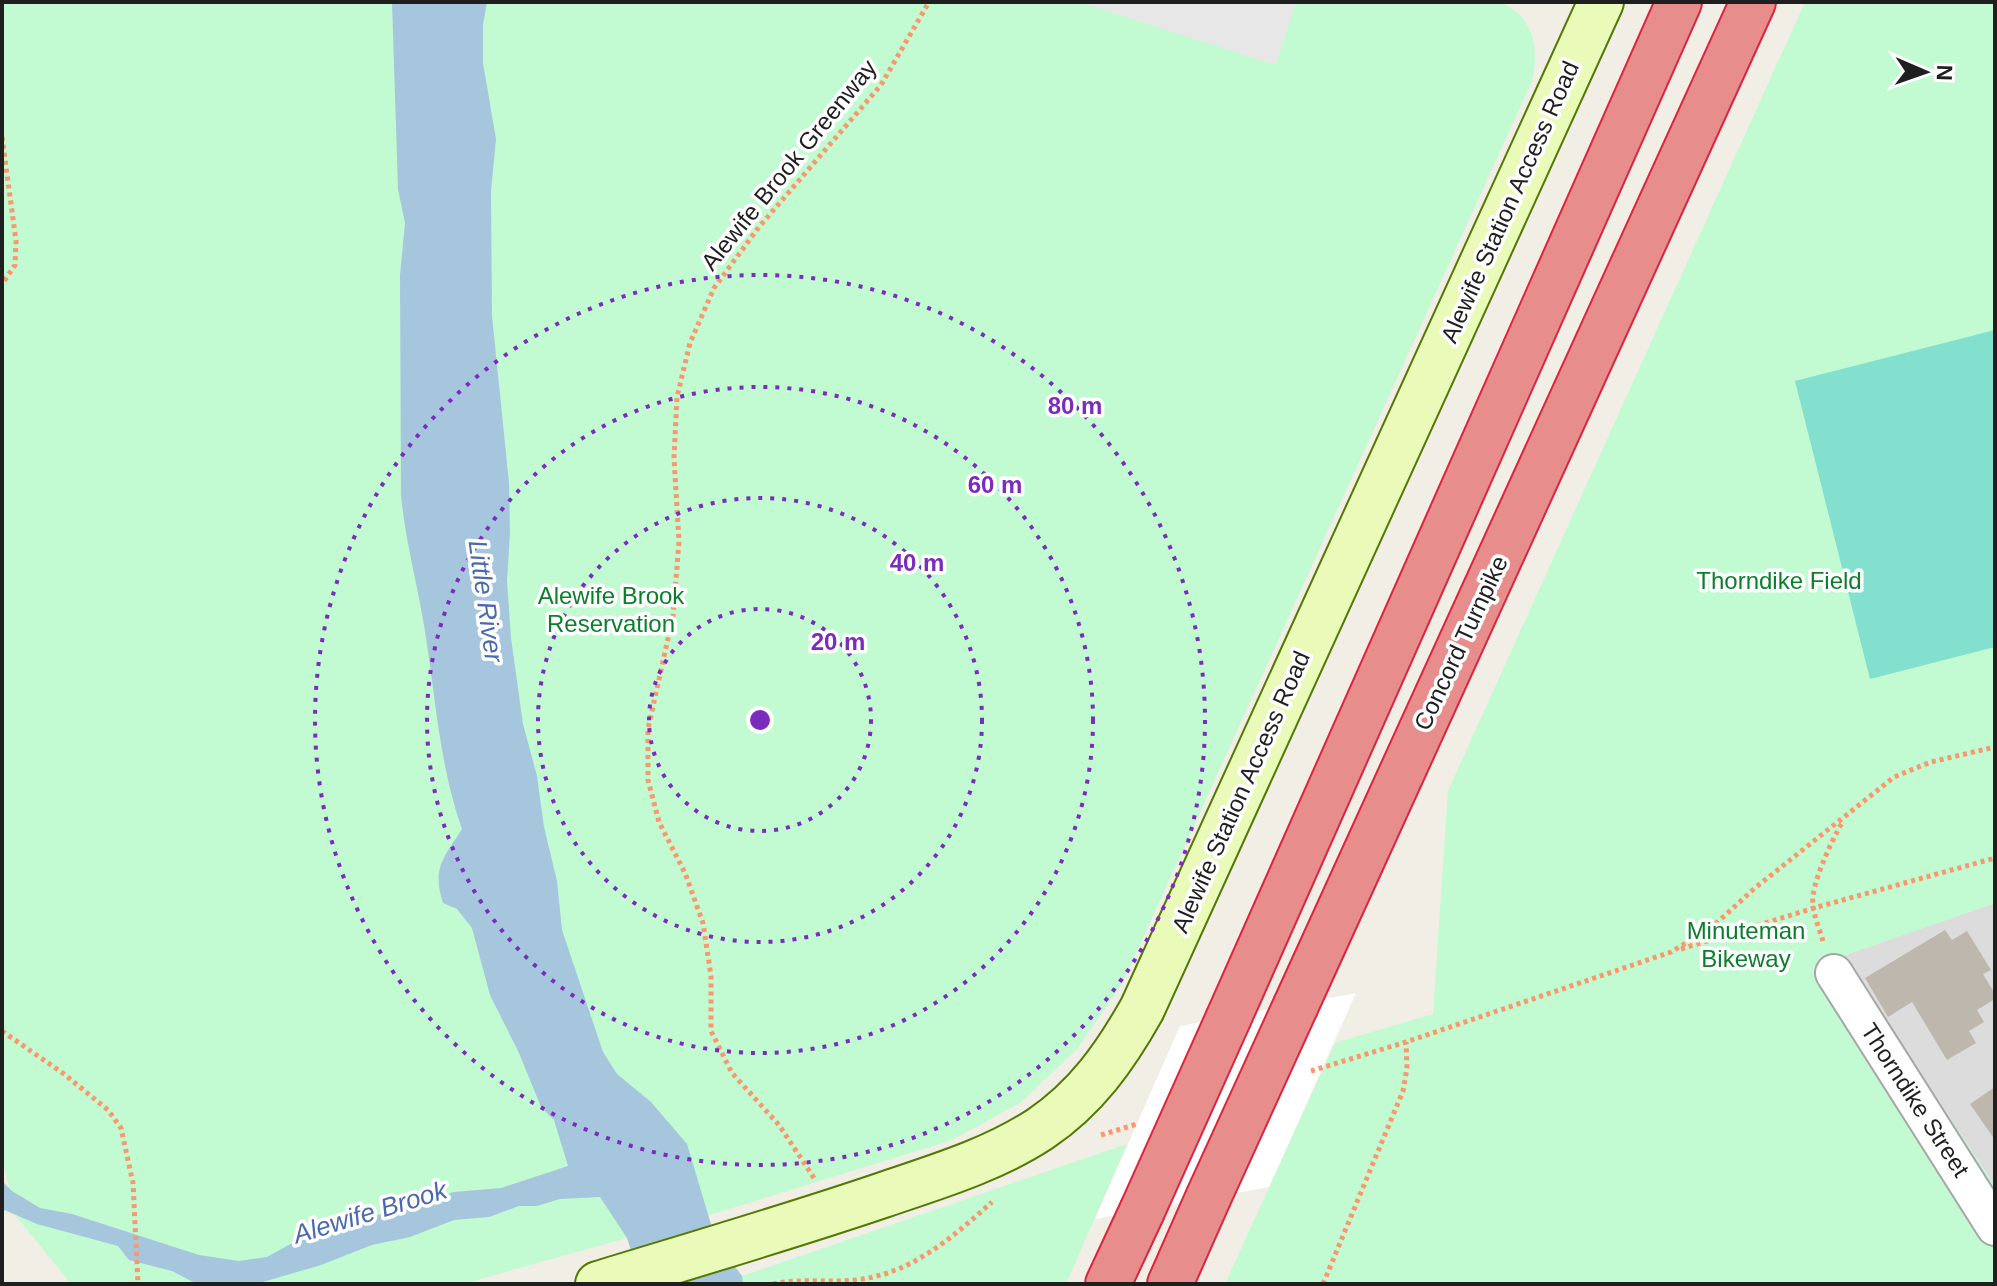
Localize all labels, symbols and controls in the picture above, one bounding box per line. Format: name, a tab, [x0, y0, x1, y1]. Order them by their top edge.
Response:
north arrow	[1885, 32, 1965, 112]
street label: Alewife Brook Greenway	[695, 54, 882, 275]
street label: Alewife Station Access Road	[1435, 57, 1584, 347]
text: N	[1932, 64, 1957, 81]
text: 80 m	[1048, 392, 1102, 419]
text: 60 m	[968, 471, 1022, 498]
water label: Little River	[463, 538, 510, 665]
text: 40 m	[890, 549, 944, 576]
street label: Concord Turnpike	[1408, 551, 1513, 734]
park label: Thorndike Field	[1696, 567, 1862, 594]
park label: Alewife Brook Reservation	[538, 582, 685, 637]
text: 20 m	[811, 628, 865, 655]
street label: Alewife Station Access Road	[1166, 647, 1315, 937]
centre of rings	[746, 706, 774, 734]
park label: Minuteman Bikeway	[1687, 917, 1805, 972]
street label: Thorndike Street	[1856, 1018, 1975, 1182]
water label: Alewife Brook	[288, 1174, 452, 1250]

